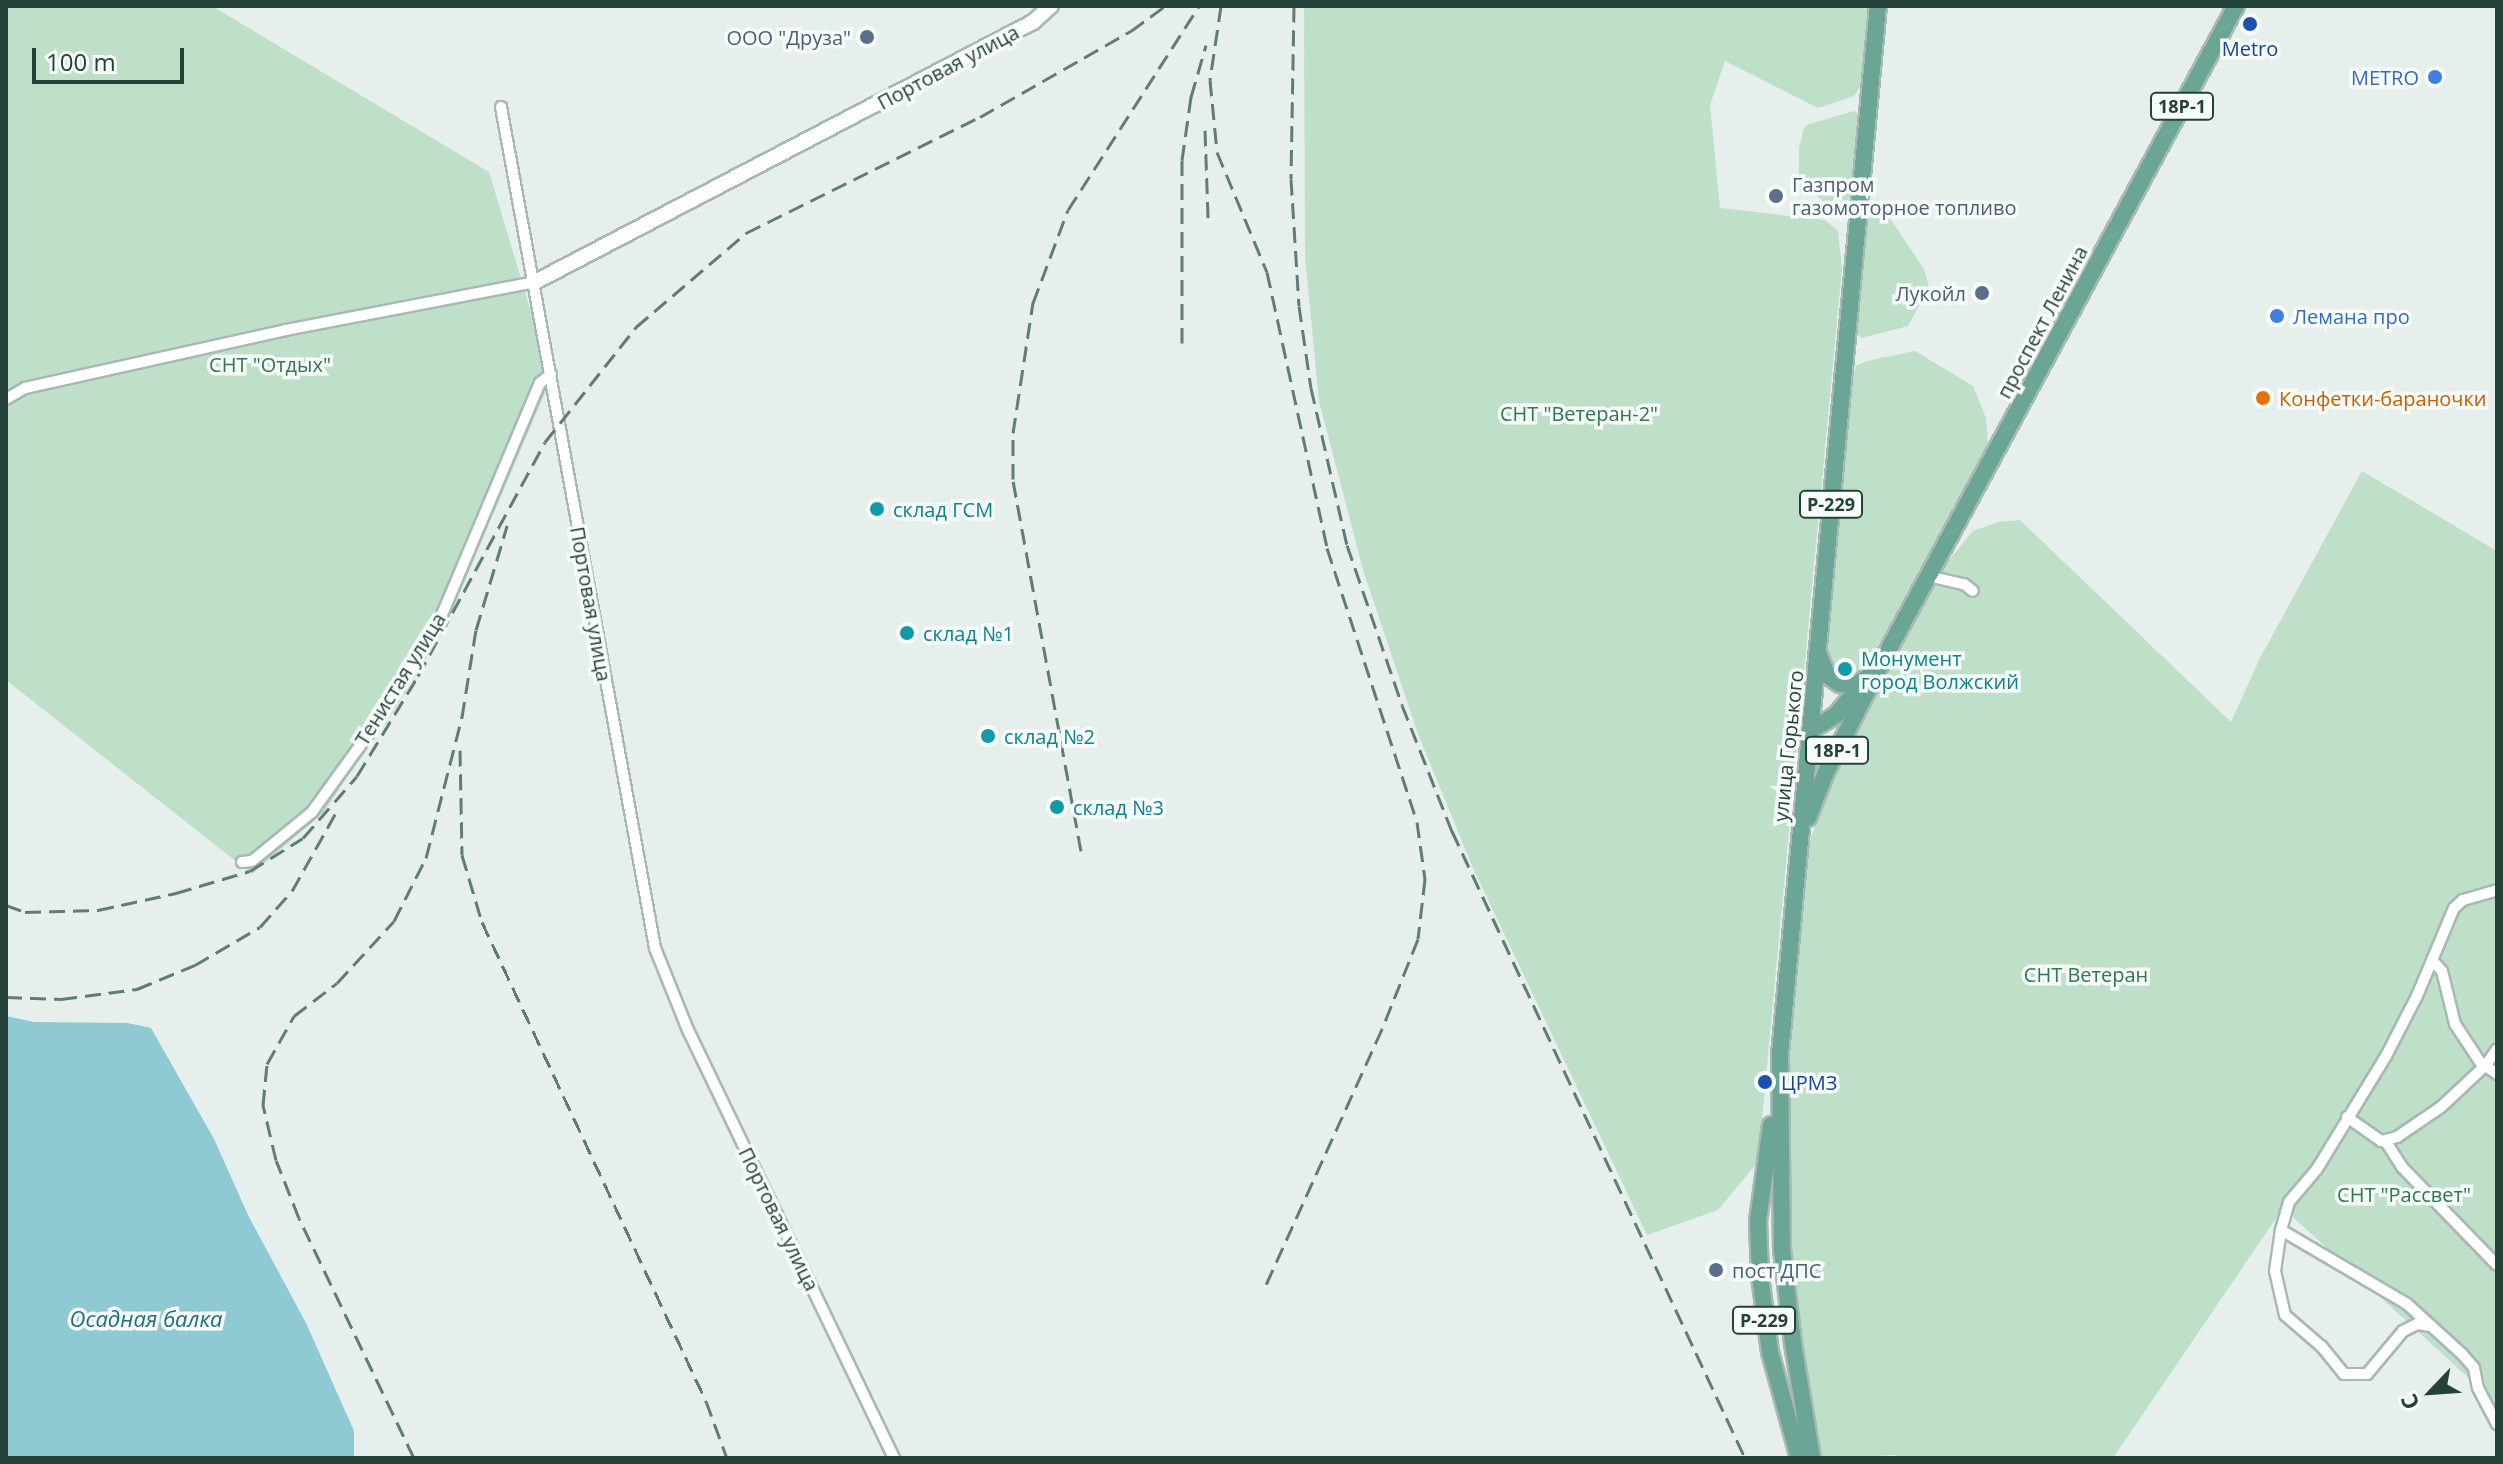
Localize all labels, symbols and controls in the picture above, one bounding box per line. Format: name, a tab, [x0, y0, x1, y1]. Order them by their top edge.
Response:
marker: Metro	[2241, 15, 2259, 33]
street label: Портовая улица	[873, 20, 1023, 114]
place label: ООО "Друза"	[726, 25, 851, 49]
marker: ООО "Друза"	[858, 28, 876, 46]
scale bar	[36, 32, 188, 82]
place label: Metro	[2222, 36, 2278, 60]
text: 100 m	[46, 45, 116, 78]
place label: METRO	[2351, 65, 2419, 89]
marker: METRO	[2426, 68, 2444, 86]
road number: 18Р-1	[2150, 92, 2214, 120]
place label: Газпром газомоторное топливо	[1792, 172, 2016, 219]
marker: Газпром газомоторное топливо	[1767, 187, 1785, 205]
street label: проспект Ленина	[1992, 242, 2092, 402]
place label: Лукойл	[1895, 281, 1966, 305]
marker: Лукойл	[1973, 284, 1991, 302]
place label: Лемана про	[2293, 304, 2410, 328]
marker: Лемана про	[2268, 307, 2286, 325]
park label: СНТ "Отдых"	[209, 352, 331, 376]
place label: Конфетки-бараночки	[2279, 386, 2487, 410]
marker: Конфетки-бараночки	[2254, 389, 2272, 407]
park label: СНТ "Ветеран-2"	[1500, 401, 1658, 425]
road number: Р-229	[1799, 490, 1863, 518]
place label: склад ГСМ	[893, 497, 993, 521]
marker: склад ГСМ	[868, 500, 886, 518]
street label: Портовая улица	[566, 525, 616, 683]
street label: Тенистая улица	[350, 608, 450, 750]
place label: склад №1	[923, 621, 1014, 645]
marker: склад №1	[898, 624, 916, 642]
place label: Монумент город Волжский	[1861, 646, 2019, 693]
marker: Монумент город Волжский	[1836, 660, 1854, 678]
street label: улица Горького	[1768, 669, 1808, 823]
place label: склад №2	[1004, 724, 1095, 748]
marker: склад №2	[979, 727, 997, 745]
road number: 18Р-1	[1805, 736, 1869, 764]
place label: склад №3	[1073, 795, 1164, 819]
marker: склад №3	[1048, 798, 1066, 816]
park label: СНТ Ветеран	[2024, 962, 2148, 986]
place label: ЦРМЗ	[1781, 1070, 1837, 1094]
marker: ЦРМЗ	[1756, 1073, 1774, 1091]
street label: Портовая улица	[734, 1143, 824, 1295]
park label: СНТ "Рассвет"	[2337, 1182, 2471, 1206]
place label: пост ДПС	[1732, 1258, 1821, 1282]
marker: пост ДПС	[1707, 1261, 1725, 1279]
water label: Осадная балка	[70, 1306, 222, 1332]
road number: Р-229	[1732, 1306, 1796, 1334]
north arrow	[2391, 1352, 2471, 1432]
text: С	[2393, 1389, 2426, 1415]

